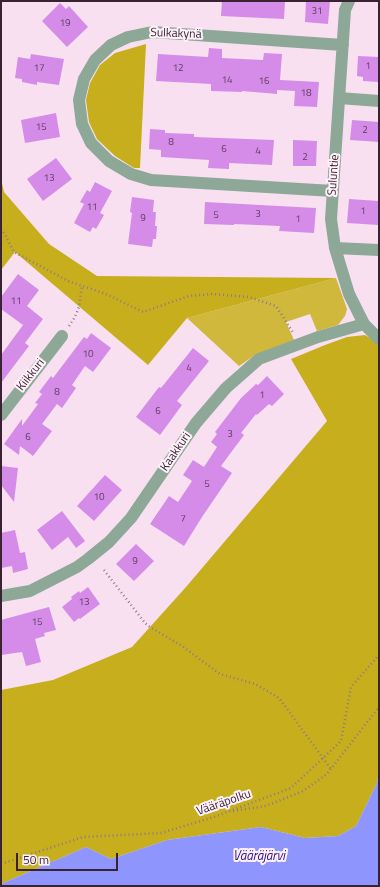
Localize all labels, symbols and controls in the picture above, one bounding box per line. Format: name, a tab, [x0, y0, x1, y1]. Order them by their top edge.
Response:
house number: 31	[311, 6, 323, 18]
house number: 19	[59, 18, 71, 30]
street label: Sulkakynä	[150, 26, 202, 42]
house number: 1	[365, 61, 371, 73]
house number: 17	[33, 63, 45, 75]
house number: 12	[172, 63, 184, 75]
house number: 14	[221, 75, 233, 87]
house number: 16	[258, 76, 270, 88]
house number: 18	[300, 88, 312, 100]
house number: 15	[35, 122, 47, 134]
house number: 2	[362, 125, 368, 137]
house number: 8	[168, 137, 174, 149]
house number: 6	[221, 144, 227, 156]
house number: 4	[255, 146, 261, 158]
house number: 2	[302, 152, 308, 164]
street label: Suluntie	[325, 154, 343, 196]
house number: 13	[43, 173, 55, 185]
house number: 11	[86, 202, 98, 214]
house number: 1	[360, 206, 366, 218]
house number: 3	[255, 209, 261, 221]
house number: 5	[213, 210, 219, 222]
house number: 9	[140, 213, 146, 225]
house number: 1	[295, 214, 301, 226]
house number: 11	[10, 296, 22, 308]
house number: 10	[82, 349, 94, 361]
street label: Kiikkuri	[14, 356, 48, 394]
house number: 4	[186, 363, 192, 375]
house number: 8	[54, 387, 60, 399]
house number: 1	[259, 390, 265, 402]
house number: 6	[155, 406, 161, 418]
house number: 3	[227, 429, 233, 441]
street label: Kaakkuri	[158, 430, 194, 474]
house number: 6	[25, 432, 31, 444]
house number: 5	[204, 479, 210, 491]
house number: 10	[93, 492, 105, 504]
house number: 7	[180, 514, 186, 526]
house number: 9	[132, 556, 138, 568]
house number: 13	[78, 597, 90, 609]
house number: 15	[31, 617, 43, 629]
street label: Vääräpolku	[195, 787, 253, 819]
scale bar	[18, 845, 120, 871]
water label: Vääräjärvi	[233, 849, 285, 865]
text: 50 m	[23, 850, 49, 869]

